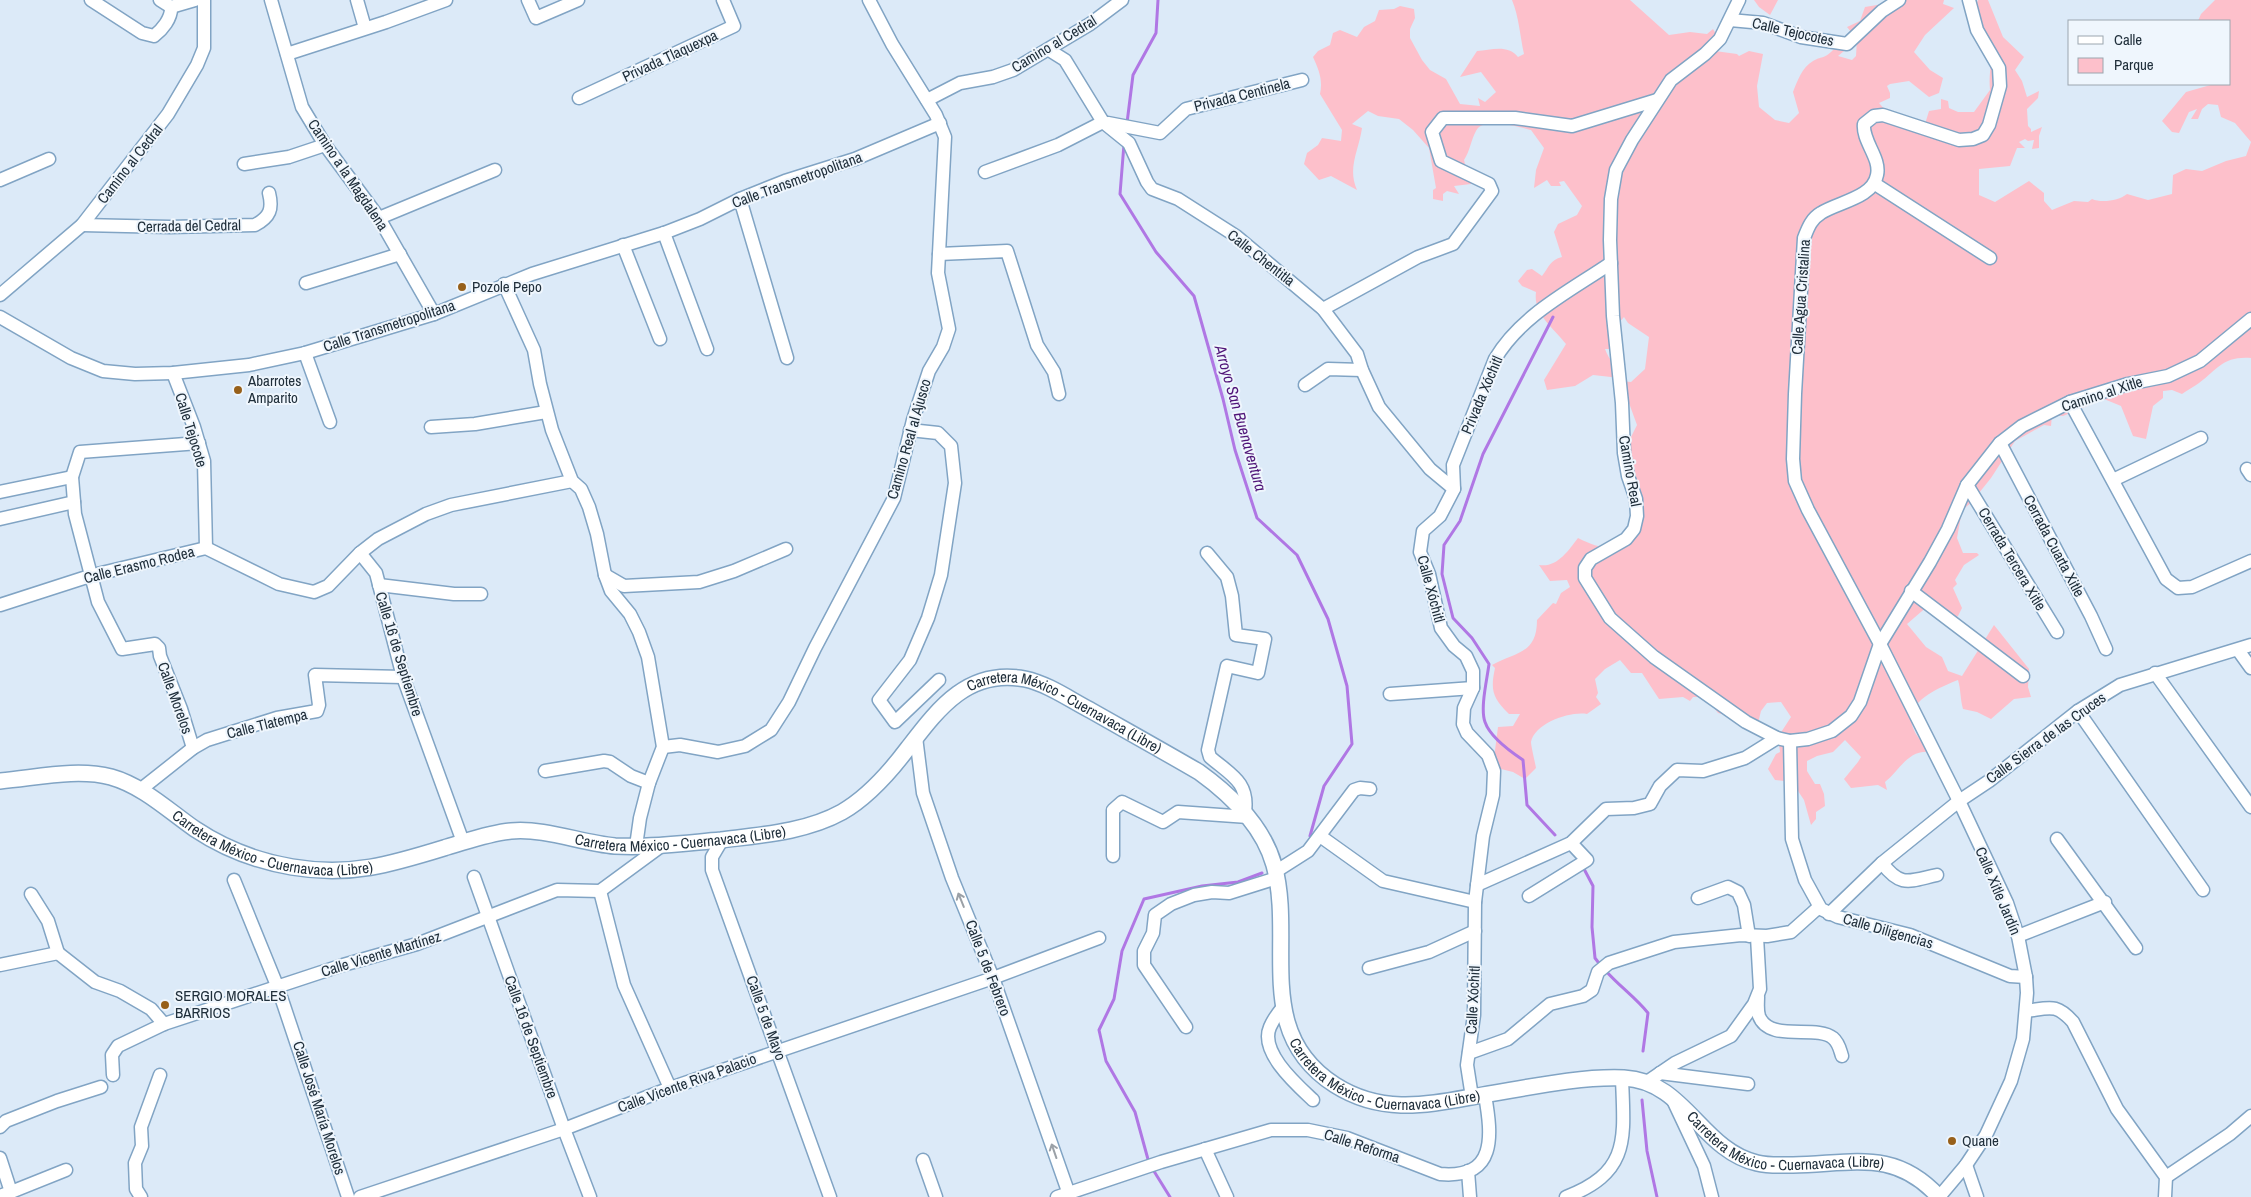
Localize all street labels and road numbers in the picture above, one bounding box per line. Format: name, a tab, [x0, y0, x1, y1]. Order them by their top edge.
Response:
street label: Camino al Cedral	[1007, 10, 1100, 77]
street label: Calle Tejocotes	[1750, 12, 1836, 51]
street label: Privada Tlaquexpa	[619, 24, 721, 87]
street label: Privada Centinela	[1192, 72, 1292, 117]
street label: Camino a la Magdalena	[303, 115, 394, 235]
street label: Camino al Cedral	[92, 120, 167, 208]
street label: Calle Transmetropolitana	[729, 146, 865, 213]
street label: Cerrada del Cedral	[137, 214, 241, 237]
street label: Calle Chentitla	[1223, 224, 1300, 291]
street label: Calle Agua Cristalina	[1786, 238, 1815, 355]
street label: Calle Transmetropolitana	[320, 294, 458, 357]
street label: Privada Xóchitl	[1456, 352, 1507, 437]
street label: Camino al Xitle	[2059, 370, 2145, 417]
street label: Camino Real al Ajusco	[881, 376, 936, 502]
street label: Calle Tejocote	[170, 390, 213, 470]
street label: Camino Real	[1614, 434, 1647, 508]
street label: Cerrada Cuarta Xitle	[2019, 491, 2090, 601]
street label: Cerrada Tercera Xitle	[1973, 503, 2052, 614]
street label: Calle Erasmo Rodea	[81, 541, 197, 588]
street label: Calle Xóchitl	[1412, 553, 1451, 625]
street label: Calle 16 de Septiembre	[371, 589, 428, 719]
street label: Calle Morelos	[153, 659, 198, 737]
street label: Carretera México - Cuernavaca (Libre)	[963, 666, 1166, 758]
street label: Calle Sierra de las Cruces	[1981, 687, 2110, 788]
street label: Calle Tlatempa	[224, 703, 310, 744]
street label: Carretera México - Cuernavaca (Libre)	[168, 805, 374, 881]
street label: Carretera México - Cuernavaca (Libre)	[573, 820, 788, 856]
street label: Calle Xitle Jardín	[1970, 844, 2026, 938]
street label: Calle Diligencias	[1841, 908, 1936, 953]
street label: Calle 5 de Febrero	[961, 917, 1016, 1019]
street label: Calle Vicente Martínez	[318, 925, 443, 982]
street label: Calle Xóchitl	[1460, 965, 1485, 1035]
street label: Calle 5 de Mayo	[741, 972, 792, 1063]
street label: Calle 16 de Septiembre	[500, 973, 563, 1101]
street label: Carretera México - Cuernavaca (Libre)	[1285, 1034, 1482, 1115]
street label: Calle José María Morelos	[288, 1038, 351, 1177]
street label: Calle Vicente Riva Palacio	[615, 1048, 759, 1117]
street label: Carretera México - Cuernavaca (Libre)	[1682, 1106, 1886, 1175]
street label: Calle Reforma	[1322, 1123, 1403, 1168]

